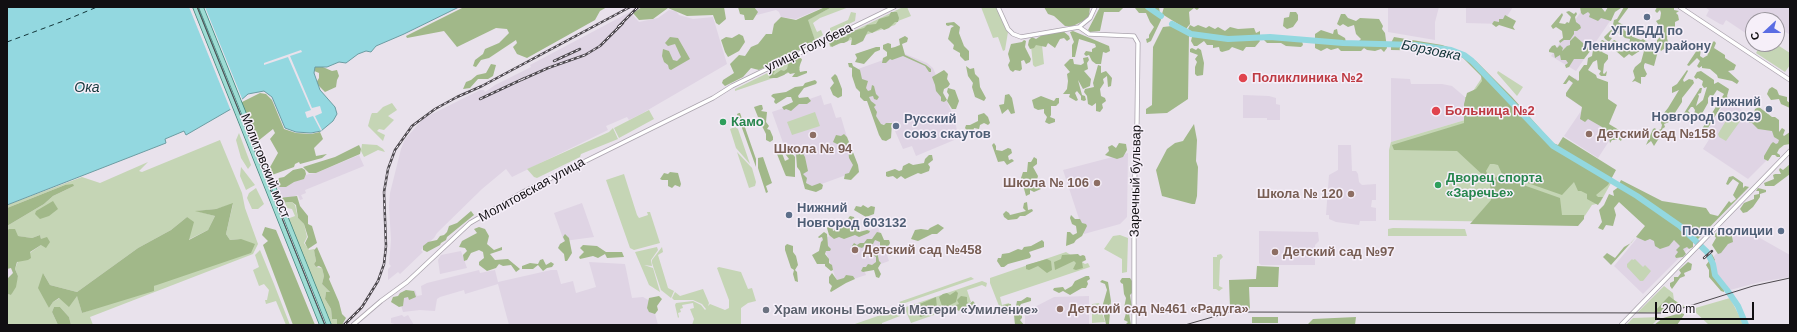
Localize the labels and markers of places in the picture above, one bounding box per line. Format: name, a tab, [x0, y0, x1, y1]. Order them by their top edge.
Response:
marker: УГИБДД по Ленинскому району	[1642, 12, 1652, 22]
place label: УГИБДД по Ленинскому району	[1583, 23, 1711, 54]
place label: Поликлиника №2	[1252, 70, 1363, 86]
marker: Поликлиника №2	[1237, 72, 1249, 84]
place label: Нижний Новгород 603029	[1652, 94, 1761, 125]
place label: Больница №2	[1445, 103, 1535, 119]
marker: Нижний Новгород 603029	[1764, 104, 1774, 114]
marker: Больница №2	[1430, 105, 1442, 117]
place label: Русский союз скаутов	[904, 111, 991, 142]
place label: Камо	[731, 114, 764, 130]
marker: Камо	[718, 117, 728, 127]
marker: Русский союз скаутов	[891, 121, 901, 131]
place label: Детский сад №158	[1597, 126, 1716, 142]
marker: Детский сад №158	[1584, 129, 1594, 139]
marker: Школа № 94	[808, 130, 818, 140]
place label: Школа № 94	[774, 141, 852, 157]
place label: Дворец спорта «Заречье»	[1446, 170, 1542, 201]
place label: Школа № 106	[1003, 175, 1089, 191]
marker: Школа № 106	[1092, 178, 1102, 188]
marker: Дворец спорта «Заречье»	[1433, 180, 1443, 190]
place label: Школа № 120	[1257, 186, 1343, 202]
marker: Школа № 120	[1346, 189, 1356, 199]
place label: Нижний Новгород 603132	[797, 200, 906, 231]
marker: Нижний Новгород 603132	[784, 210, 794, 220]
place label: Полк полиции	[1682, 223, 1773, 239]
marker: Полк полиции	[1776, 226, 1786, 236]
place label: Детский сад №458	[863, 242, 982, 258]
place label: Детский сад №97	[1283, 244, 1394, 260]
marker: Детский сад №458	[850, 245, 860, 255]
marker: Детский сад №97	[1270, 247, 1280, 257]
place label: Детский сад №461 «Радуга»	[1068, 301, 1249, 317]
place label: Храм иконы Божьей Матери «Умиление»	[774, 302, 1038, 318]
marker: Детский сад №461 «Радуга»	[1055, 304, 1065, 314]
marker: Храм иконы Божьей Матери «Умиление»	[761, 305, 771, 315]

